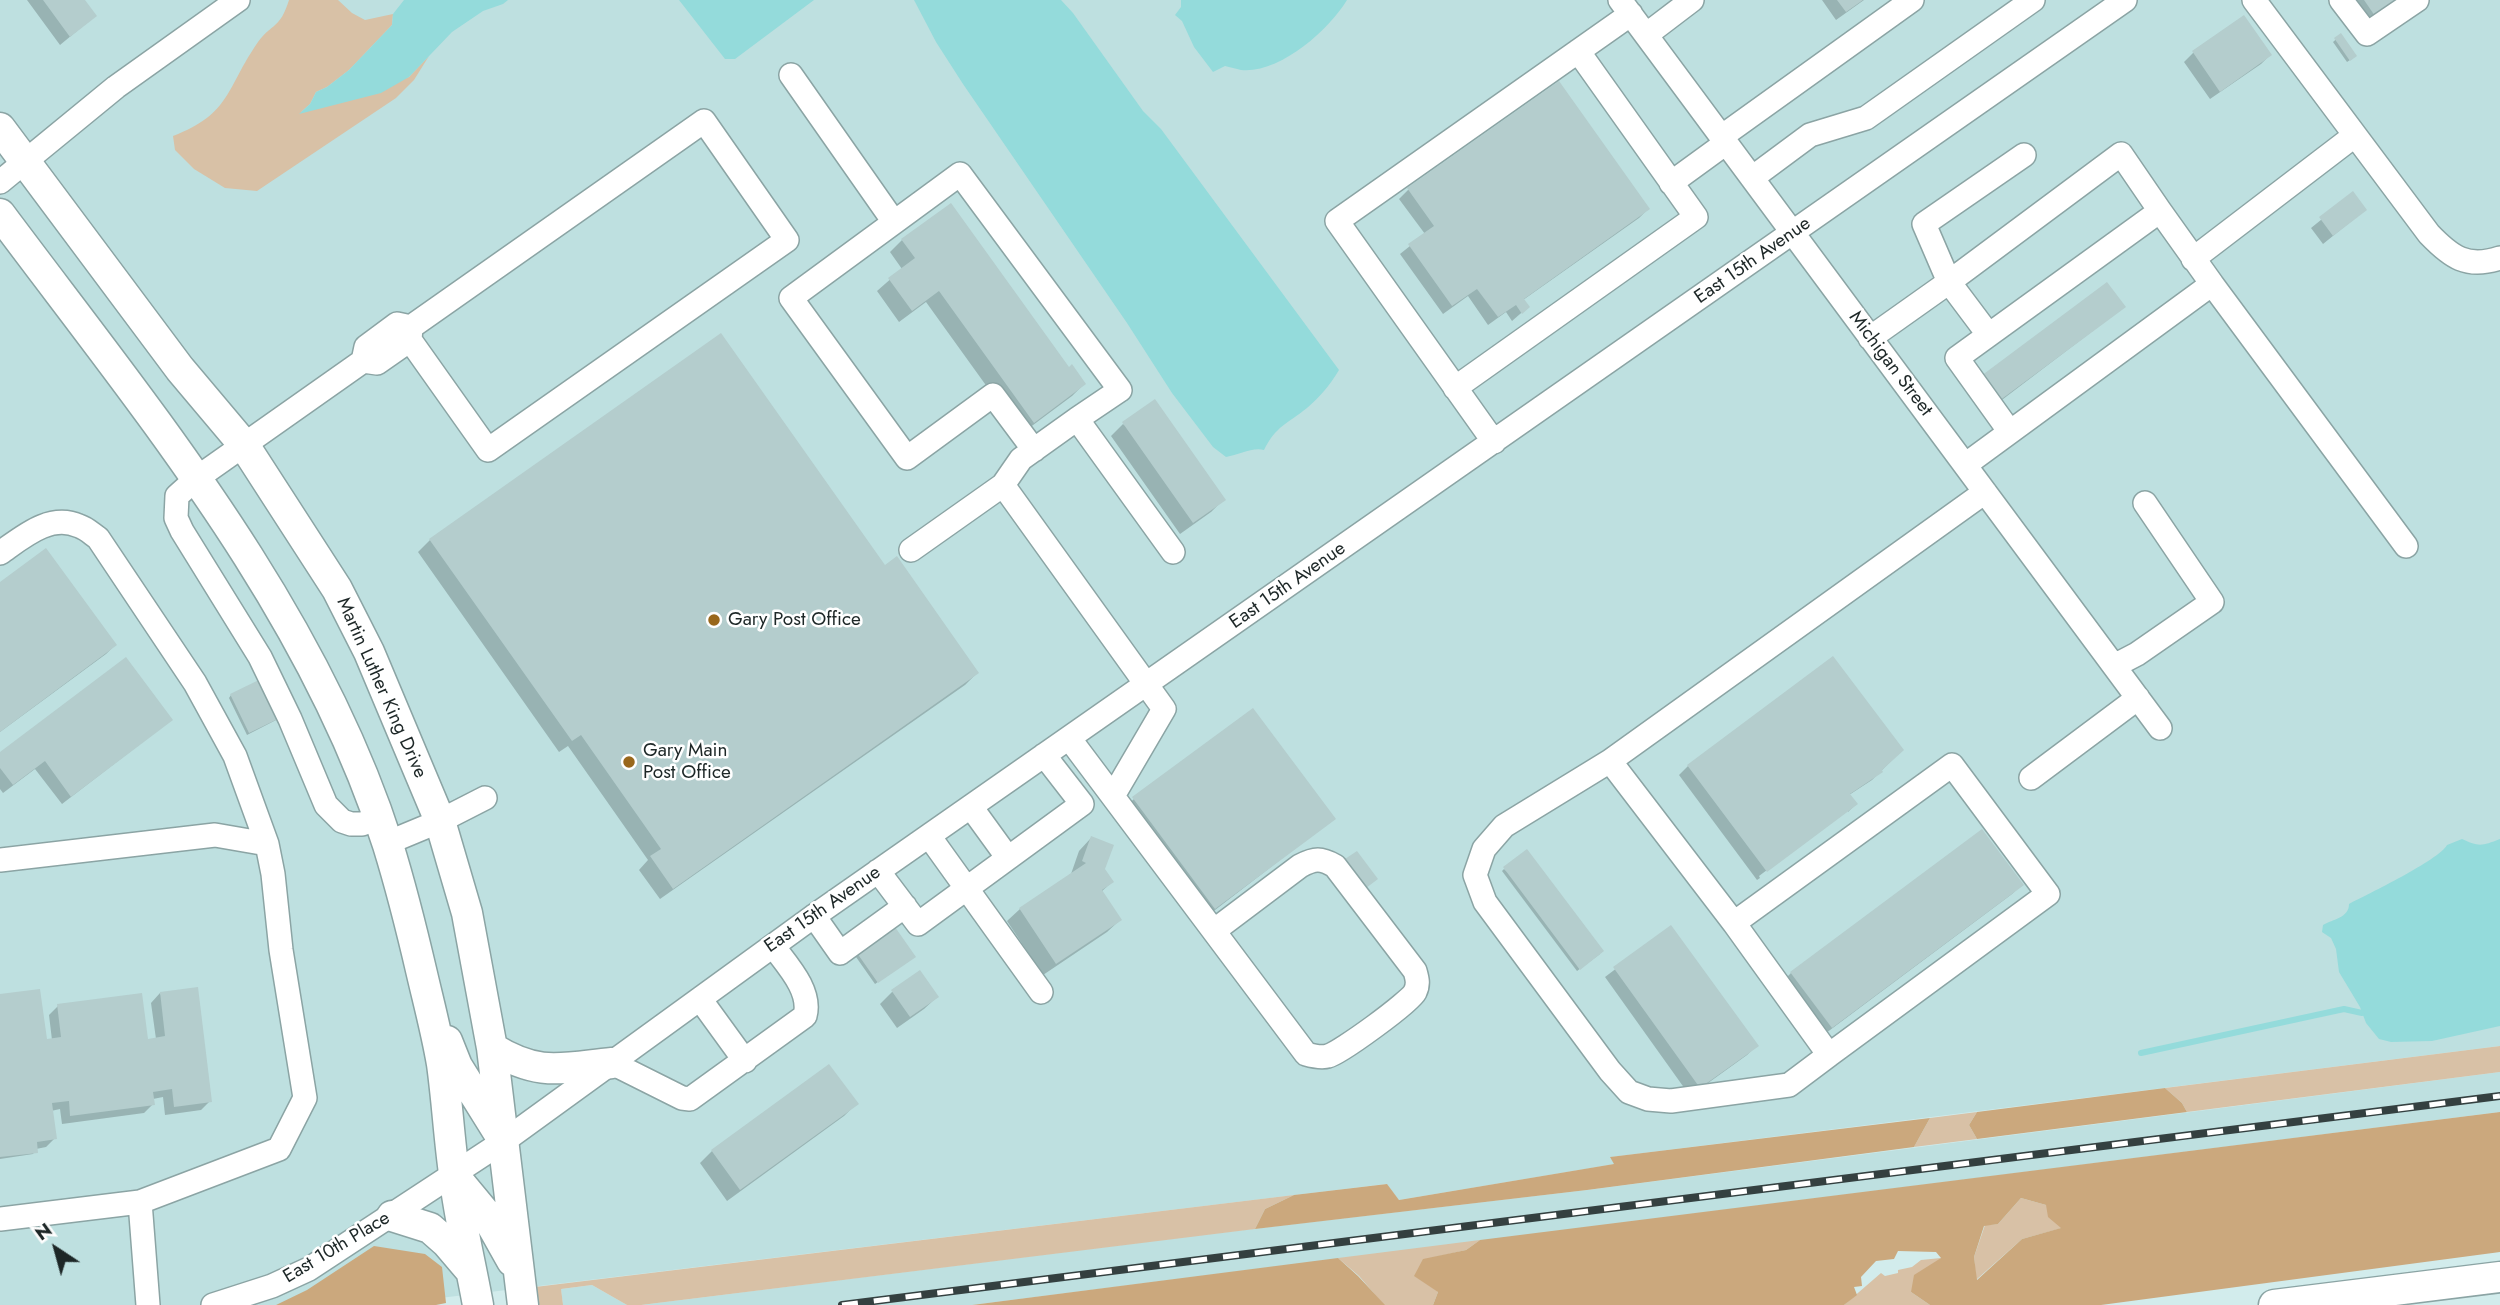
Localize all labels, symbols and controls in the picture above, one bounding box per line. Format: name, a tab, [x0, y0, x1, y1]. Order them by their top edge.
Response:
street label: East 15th Avenue	[1691, 213, 1815, 309]
street label: Michigan Street	[1843, 307, 1937, 421]
street label: East 15th Avenue	[1226, 538, 1350, 634]
street label: Martin Luther King Drive	[331, 594, 431, 782]
place label: Gary Post Office	[728, 609, 861, 631]
marker: Gary Post Office	[706, 612, 722, 628]
place label: Gary Main Post Office	[643, 740, 731, 784]
marker: Gary Main Post Office	[621, 754, 637, 770]
street label: East 15th Avenue	[761, 862, 885, 958]
street label: East 10th Place	[279, 1207, 395, 1289]
north arrow	[21, 1214, 91, 1284]
text: N	[29, 1216, 57, 1247]

